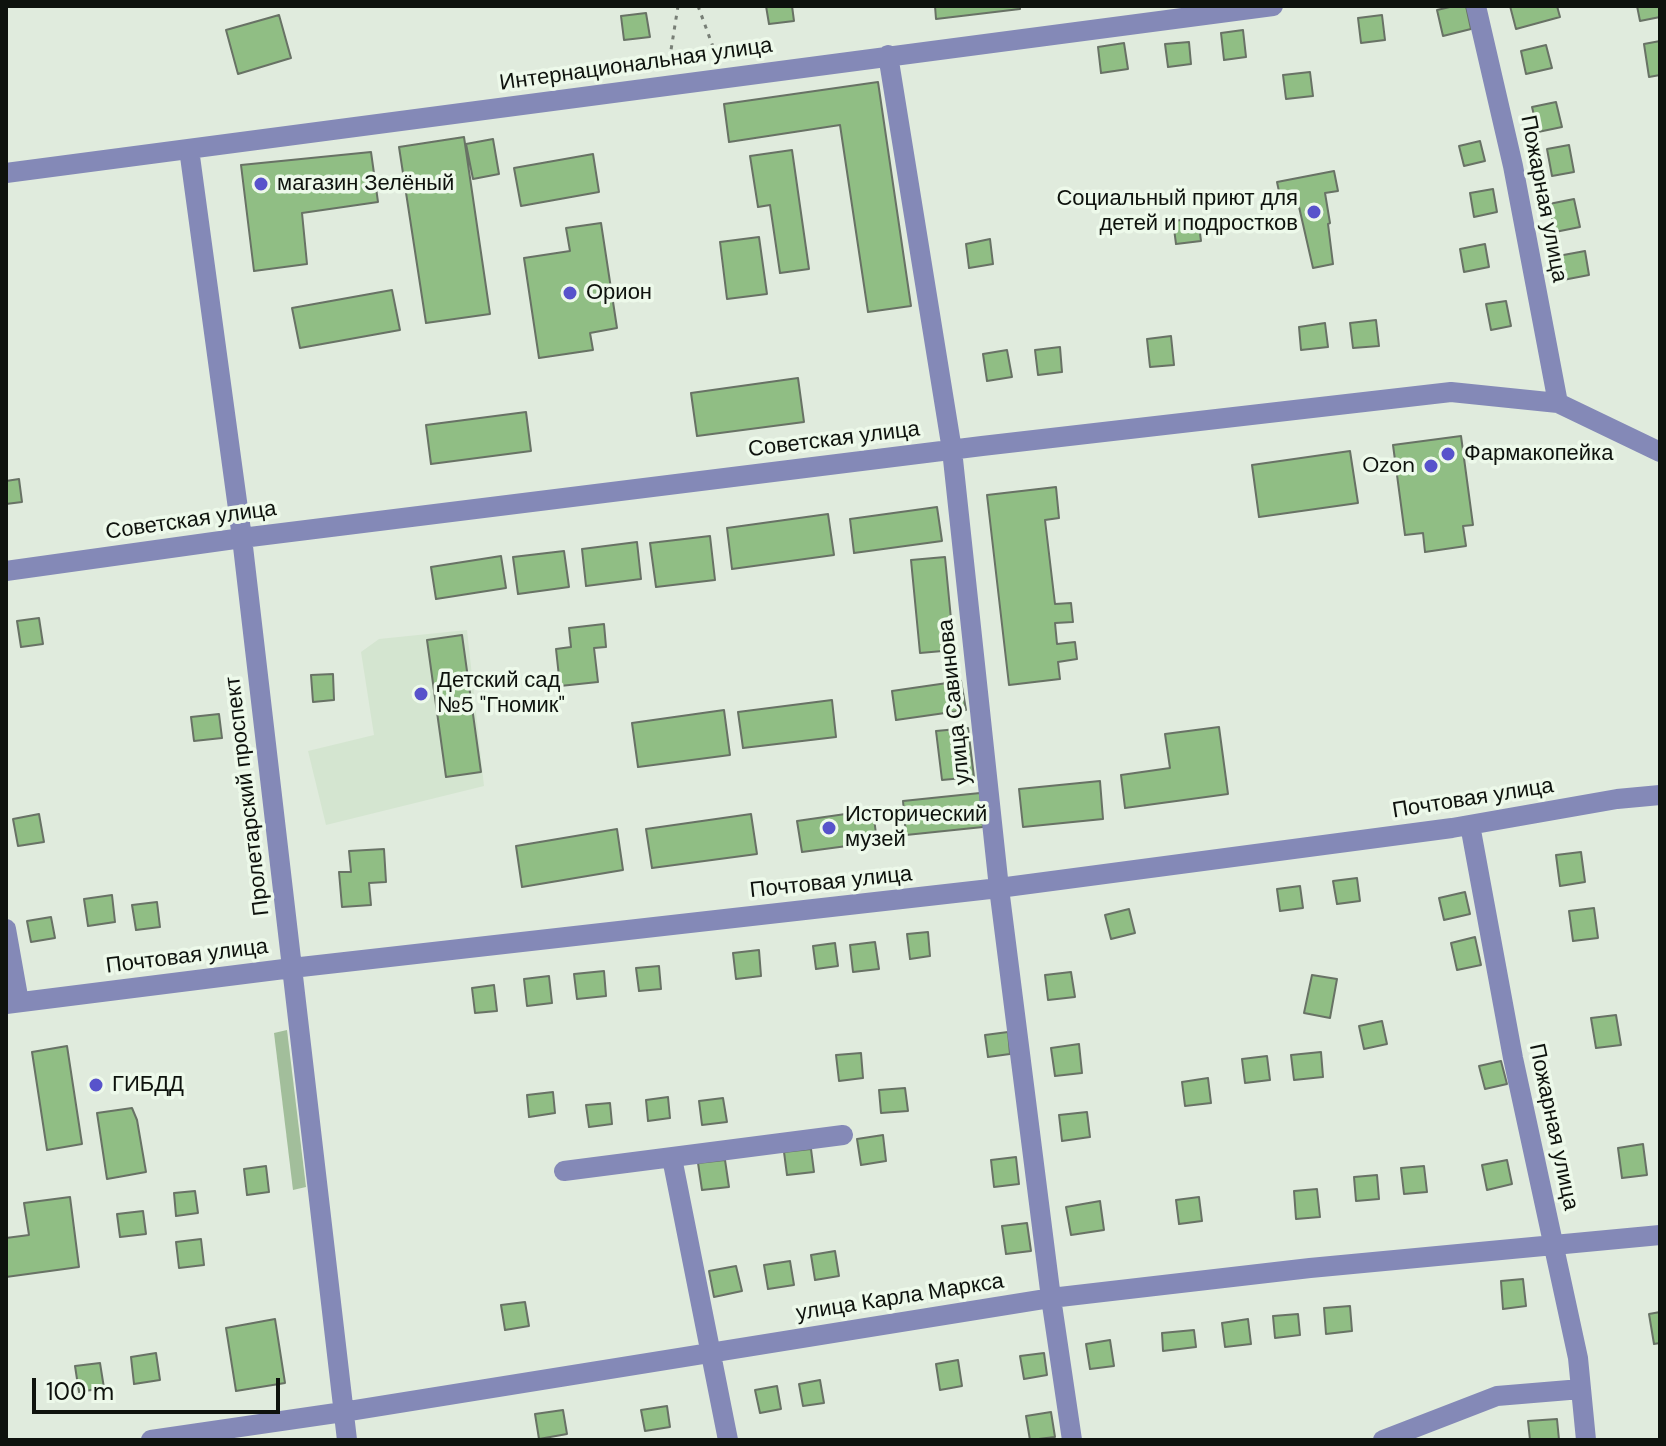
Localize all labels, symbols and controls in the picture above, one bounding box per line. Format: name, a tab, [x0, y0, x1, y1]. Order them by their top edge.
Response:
street label: Интернациональная улица	[498, 33, 774, 97]
street label: Пожарная улица	[1514, 113, 1572, 285]
place label: магазин Зелёный	[277, 171, 454, 197]
marker: магазин Зелёный	[252, 175, 270, 193]
place label: Социальный приют для детей и подростков	[1056, 186, 1298, 238]
marker: Социальный приют для детей и подростков	[1305, 203, 1323, 221]
place label: Орион	[586, 280, 652, 306]
marker: Орион	[561, 284, 579, 302]
street label: Советская улица	[747, 416, 921, 464]
place label: Фармакопейка	[1464, 441, 1613, 467]
marker: Фармакопейка	[1439, 445, 1457, 463]
place label: Ozon	[1362, 453, 1415, 479]
marker: Ozon	[1422, 457, 1440, 475]
street label: Советская улица	[104, 496, 278, 546]
street label: улица Савинова	[933, 618, 977, 786]
place label: Детский сад №5 "Гномик"	[437, 668, 565, 720]
street label: Пролетарский проспект	[220, 675, 276, 917]
marker: Детский сад №5 "Гномик"	[412, 685, 430, 703]
street label: Почтовая улица	[1390, 773, 1556, 825]
place label: Исторический музей	[845, 802, 987, 854]
marker: Исторический музей	[820, 819, 838, 837]
street label: Почтовая улица	[749, 861, 913, 905]
street label: Почтовая улица	[104, 934, 270, 980]
street label: Пожарная улица	[1522, 1041, 1584, 1213]
place label: ГИБДД	[112, 1072, 184, 1098]
marker: ГИБДД	[87, 1076, 105, 1094]
street label: улица Карла Маркса	[794, 1269, 1006, 1327]
scale bar	[36, 1362, 284, 1412]
text: 100 m	[46, 1376, 114, 1407]

